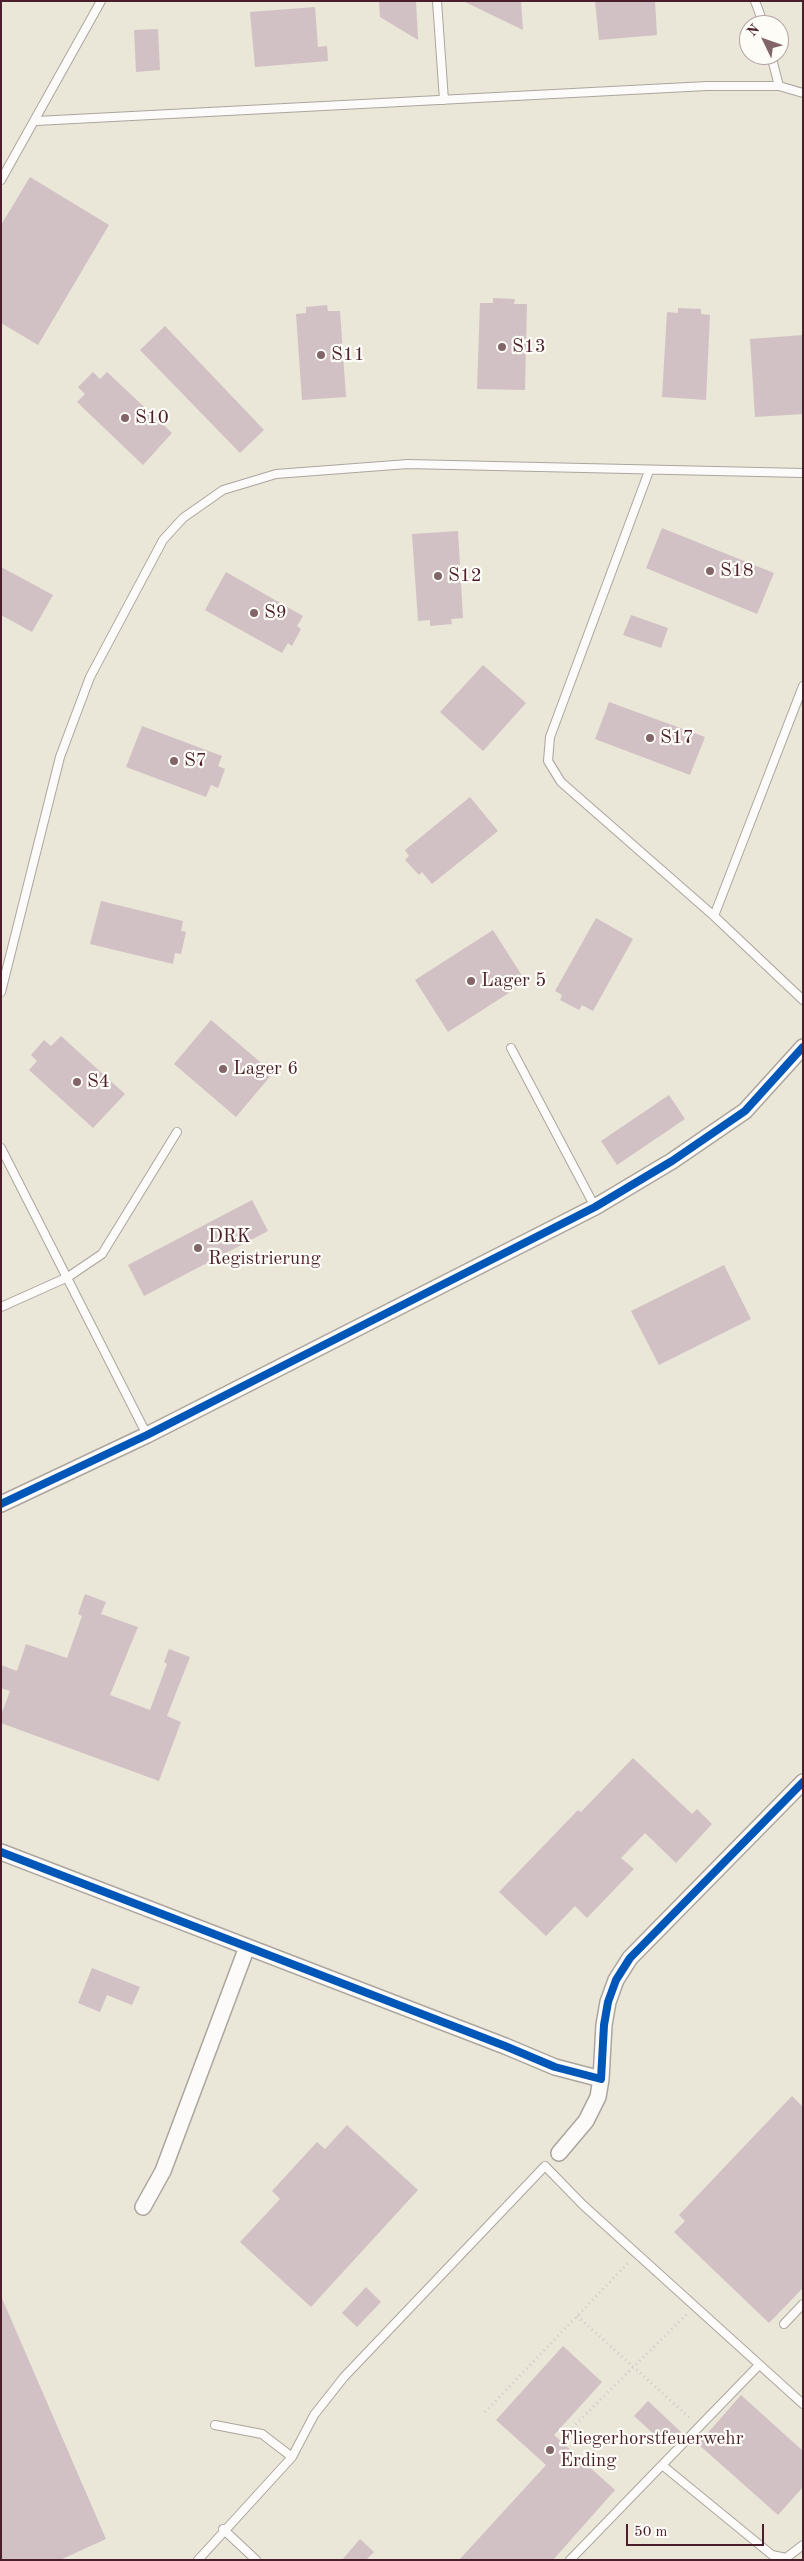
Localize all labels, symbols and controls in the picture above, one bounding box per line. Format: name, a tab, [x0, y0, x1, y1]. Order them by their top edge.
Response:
north arrow	[739, 15, 789, 65]
text: N	[745, 22, 762, 39]
place label: S13	[512, 336, 546, 358]
marker: S13	[496, 341, 508, 353]
place label: S11	[331, 344, 365, 366]
marker: S11	[315, 349, 327, 361]
place label: S10	[135, 407, 169, 429]
marker: S10	[119, 412, 131, 424]
place label: S18	[720, 560, 754, 582]
place label: S12	[448, 565, 482, 587]
marker: S18	[704, 565, 716, 577]
marker: S12	[432, 570, 444, 582]
place label: S9	[264, 602, 287, 624]
marker: S9	[248, 607, 260, 619]
place label: S17	[660, 727, 694, 749]
marker: S17	[644, 732, 656, 744]
place label: S7	[184, 750, 207, 772]
marker: S7	[168, 755, 180, 767]
place label: Lager 5	[481, 970, 546, 992]
marker: Lager 5	[465, 975, 477, 987]
place label: Lager 6	[233, 1058, 298, 1080]
marker: Lager 6	[217, 1063, 229, 1075]
place label: S4	[87, 1071, 110, 1093]
marker: S4	[71, 1076, 83, 1088]
place label: DRK Registrierung	[208, 1226, 321, 1270]
marker: DRK Registrierung	[192, 1242, 204, 1254]
place label: Fliegerhorstfeuerwehr Erding	[560, 2428, 743, 2472]
marker: Fliegerhorstfeuerwehr Erding	[544, 2444, 556, 2456]
scale bar	[629, 2514, 766, 2546]
text: 50 m	[634, 2525, 668, 2540]

